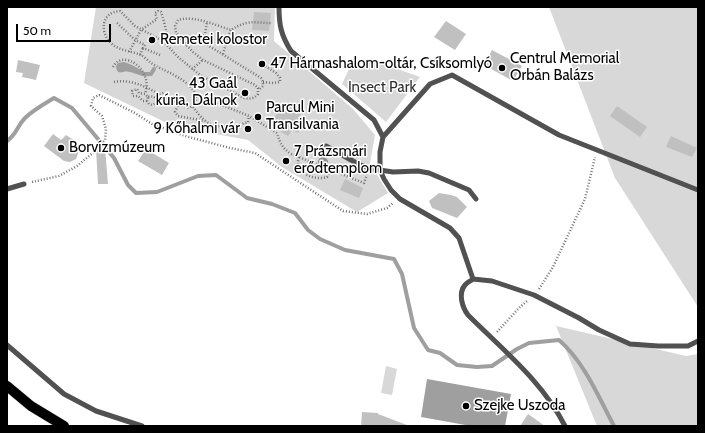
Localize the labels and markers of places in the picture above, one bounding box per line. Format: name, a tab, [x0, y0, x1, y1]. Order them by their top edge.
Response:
place label: Remetei kolostor	[160, 31, 267, 49]
marker: Remetei kolostor	[147, 35, 157, 45]
place label: Centrul Memorial Orbán Balázs	[510, 50, 619, 85]
place label: 47 Hármashalom-oltár, Csíksomlyó	[270, 55, 492, 73]
marker: 47 Hármashalom-oltár, Csíksomlyó	[257, 59, 267, 69]
marker: Centrul Memorial Orbán Balázs	[497, 63, 507, 73]
place label: 43 Gaál kúria, Dálnok	[156, 75, 237, 110]
marker: 43 Gaál kúria, Dálnok	[240, 88, 250, 98]
place label: Parcul Mini Transilvania	[266, 99, 339, 134]
marker: Parcul Mini Transilvania	[253, 112, 263, 122]
place label: 9 Kőhalmi vár	[154, 120, 240, 138]
marker: 9 Kőhalmi vár	[243, 124, 253, 134]
place label: Borvízmúzeum	[69, 139, 165, 157]
marker: Borvízmúzeum	[56, 143, 66, 153]
place label: 7 Prázsmári erődtemplom	[294, 143, 382, 178]
marker: 7 Prázsmári erődtemplom	[281, 156, 291, 166]
place label: Szejke Uszoda	[474, 397, 565, 415]
marker: Szejke Uszoda	[461, 401, 471, 411]

